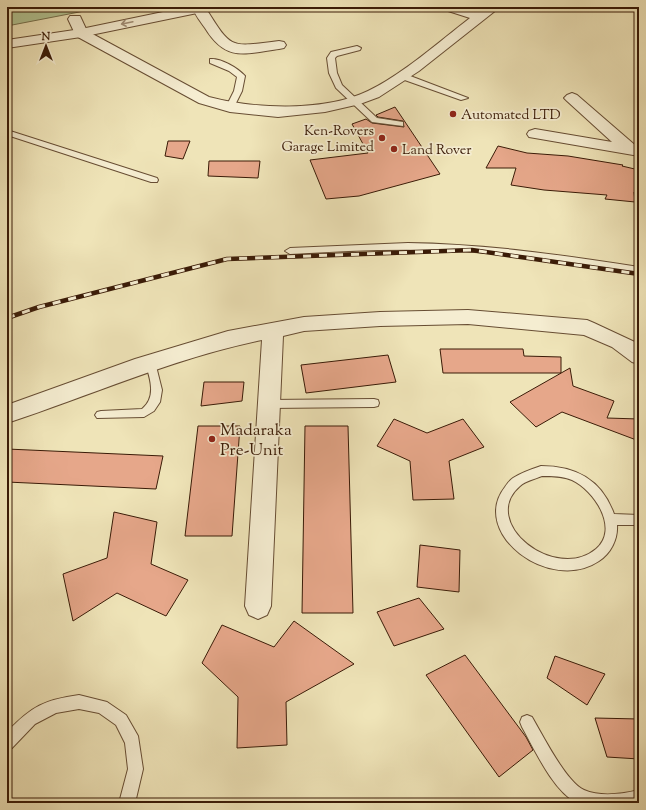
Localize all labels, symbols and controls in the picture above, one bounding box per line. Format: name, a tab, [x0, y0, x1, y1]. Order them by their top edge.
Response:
one-way arrow	[121, 20, 134, 28]
north arrow	[26, 26, 66, 66]
text: N	[41, 29, 51, 45]
place label: Automated LTD	[461, 106, 561, 126]
marker: Automated LTD	[448, 109, 458, 119]
place label: Ken-Rovers Garage Limited	[281, 122, 374, 158]
marker: Ken-Rovers Garage Limited	[377, 133, 387, 143]
place label: Land Rover	[402, 141, 472, 161]
marker: Land Rover	[389, 144, 399, 154]
place label: Madaraka Pre-Unit	[220, 419, 292, 463]
marker: Madaraka Pre-Unit	[207, 434, 217, 444]

